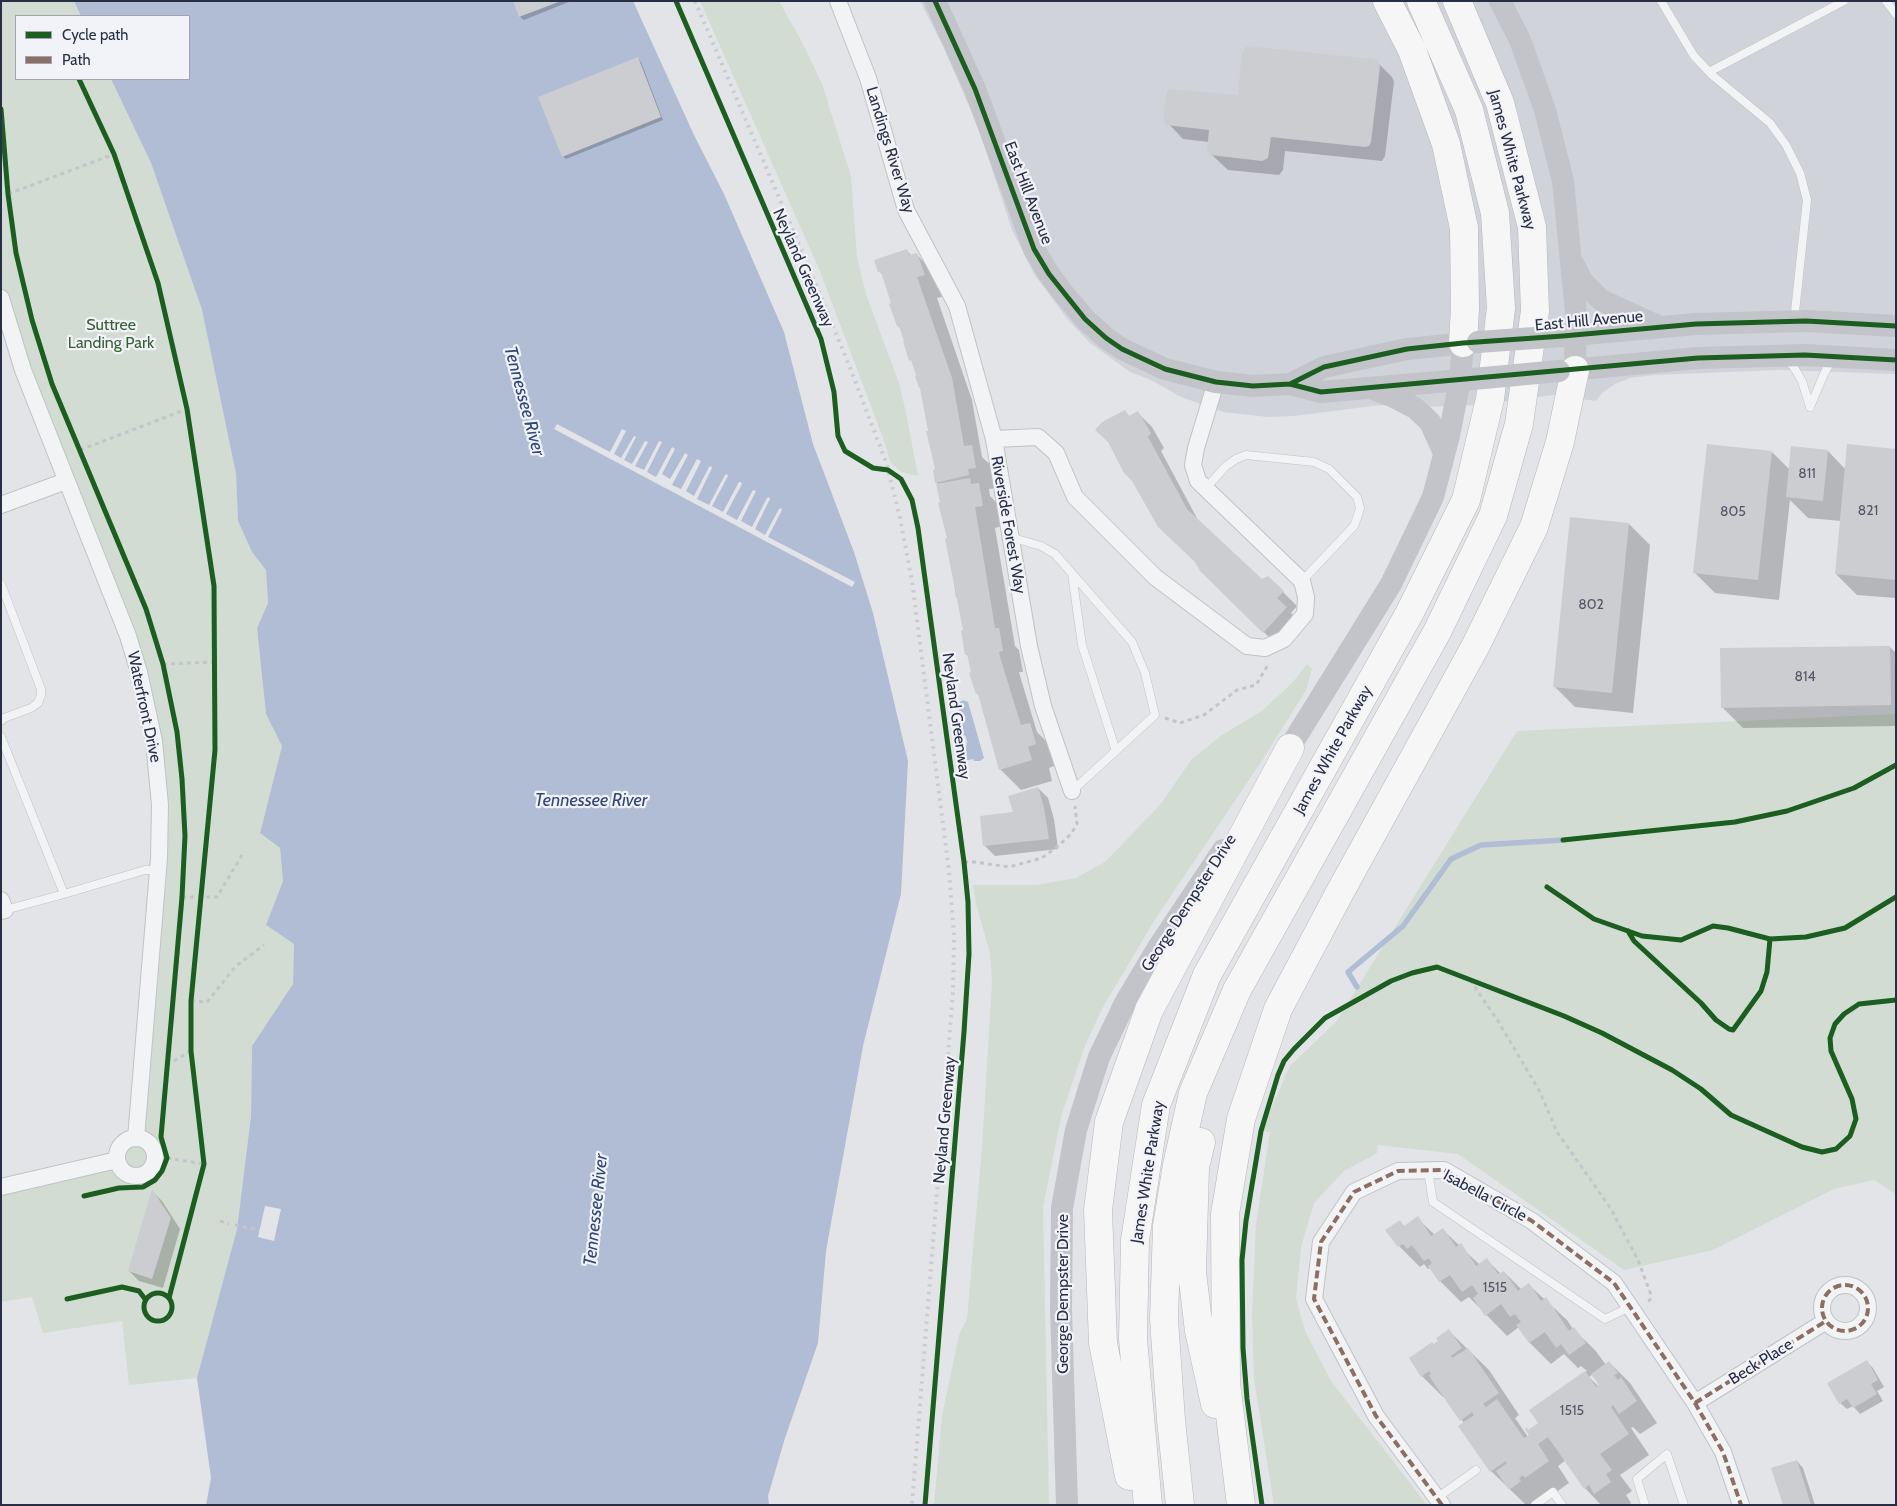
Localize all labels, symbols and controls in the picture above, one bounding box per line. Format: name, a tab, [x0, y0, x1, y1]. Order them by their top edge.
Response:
legend	[15, 15, 190, 80]
text: Cycle path	[62, 26, 128, 44]
text: Path	[62, 51, 91, 69]
street label: Landings River Way	[862, 84, 918, 216]
street label: James White Parkway	[1484, 88, 1540, 232]
street label: East Hill Avenue	[1000, 139, 1056, 247]
street label: Neyland Greenway	[768, 206, 838, 330]
street label: East Hill Avenue	[1534, 307, 1644, 335]
park label: Suttree Landing Park	[68, 315, 154, 353]
water label: Tennessee River	[499, 344, 549, 458]
street label: Riverside Forest Way	[986, 455, 1030, 595]
house number: 811	[1798, 466, 1816, 482]
house number: 821	[1858, 503, 1878, 519]
house number: 805	[1720, 504, 1746, 520]
house number: 802	[1578, 597, 1604, 613]
street label: Waterfront Drive	[123, 650, 165, 764]
street label: Neyland Greenway	[938, 651, 974, 781]
house number: 814	[1794, 669, 1816, 685]
street label: James White Parkway	[1290, 682, 1376, 818]
water label: Tennessee River	[535, 790, 647, 812]
street label: George Dempster Drive	[1137, 831, 1241, 975]
street label: Neyland Greenway	[930, 1056, 960, 1184]
street label: James White Parkway	[1127, 1099, 1169, 1245]
water label: Tennessee River	[579, 1153, 613, 1267]
street label: Isabella Circle	[1440, 1166, 1530, 1226]
street label: George Dempster Drive	[1053, 1214, 1073, 1374]
house number: 1515	[1483, 1280, 1507, 1296]
street label: Beck Place	[1726, 1335, 1796, 1389]
house number: 1515	[1560, 1403, 1584, 1419]

